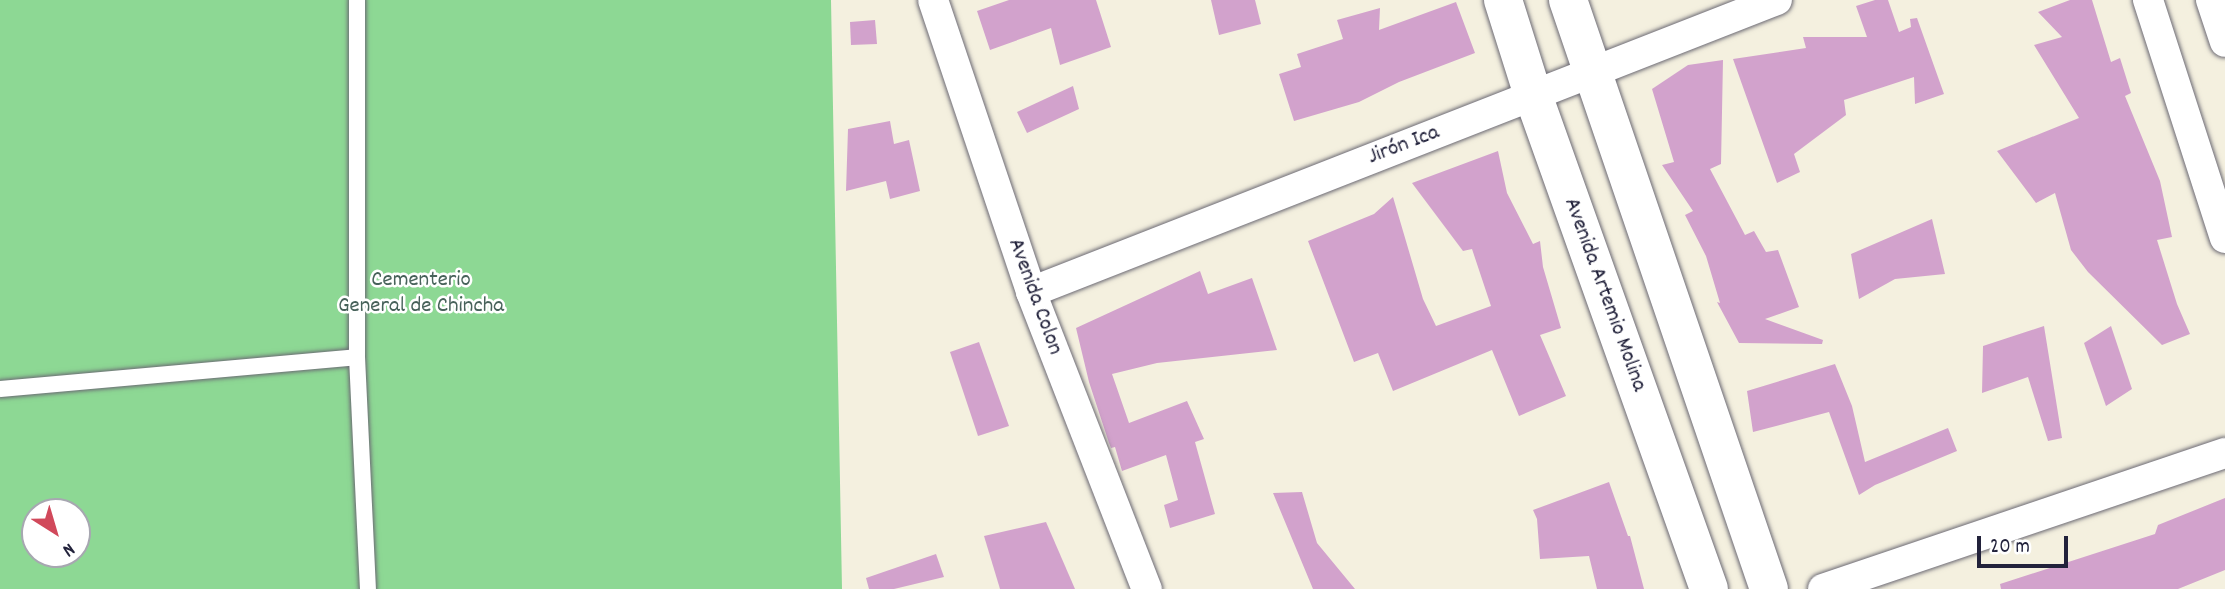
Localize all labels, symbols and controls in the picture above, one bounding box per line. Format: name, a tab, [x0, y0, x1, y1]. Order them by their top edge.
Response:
street label: Jirón Ica	[1364, 120, 1444, 172]
street label: Avenida Artemio Molina	[1556, 194, 1652, 396]
street label: Avenida Colon	[1000, 235, 1068, 359]
park label: Cementerio General de Chincha	[338, 267, 504, 321]
north arrow	[21, 498, 91, 568]
scale bar	[1980, 522, 2071, 566]
text: 20 m	[1990, 533, 2030, 563]
text: N	[56, 535, 80, 562]

